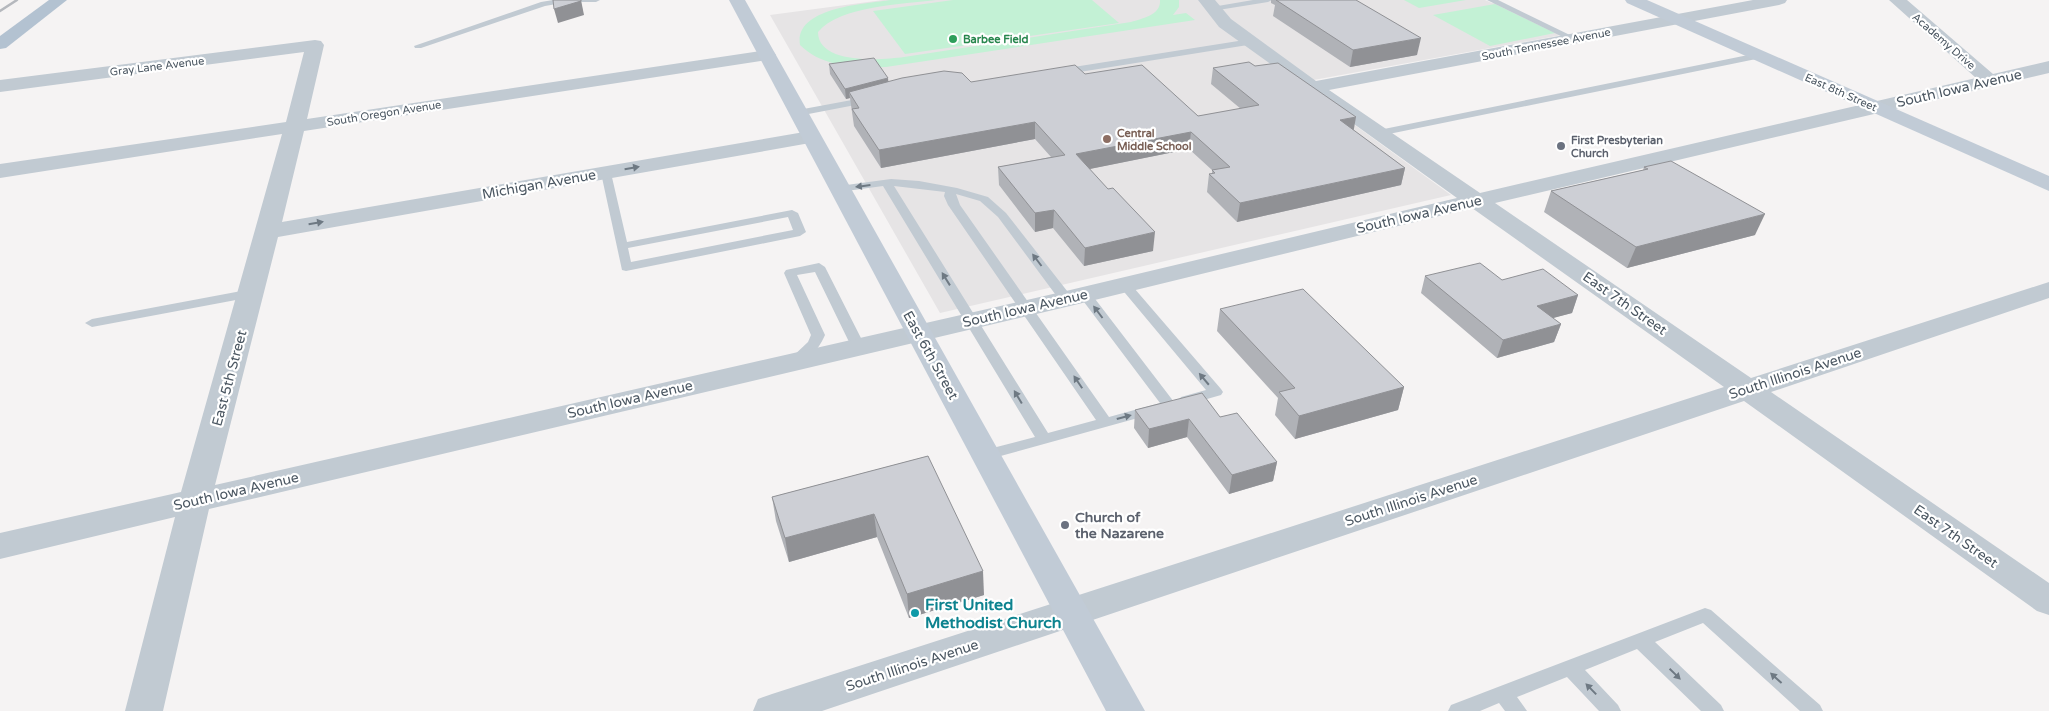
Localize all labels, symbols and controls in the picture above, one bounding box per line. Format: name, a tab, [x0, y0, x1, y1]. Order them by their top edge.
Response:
street label: Academy Drive	[1910, 11, 1978, 72]
street label: South Tennessee Avenue	[1481, 26, 1612, 63]
marker: Barbee Field	[947, 33, 959, 45]
place label: Barbee Field	[963, 33, 1029, 46]
street label: Gray Lane Avenue	[109, 54, 205, 79]
street label: South Iowa Avenue	[1895, 66, 2023, 111]
street label: East 8th Street	[1803, 71, 1879, 114]
street label: South Oregon Avenue	[326, 98, 442, 129]
place label: Central Middle School	[1117, 127, 1192, 153]
marker: Central Middle School	[1101, 133, 1113, 145]
place label: First Presbyterian Church	[1571, 134, 1663, 160]
marker: First Presbyterian Church	[1555, 140, 1567, 152]
one-way arrow	[624, 164, 640, 172]
street label: Michigan Avenue	[481, 166, 597, 203]
one-way arrow	[855, 182, 871, 190]
street label: South Iowa Avenue	[1355, 192, 1483, 237]
one-way arrow	[309, 219, 325, 227]
one-way arrow	[1032, 253, 1042, 267]
street label: East 7th Street	[1579, 268, 1671, 339]
one-way arrow	[941, 272, 951, 285]
street label: South Iowa Avenue	[961, 286, 1089, 331]
one-way arrow	[1093, 305, 1103, 319]
street label: East 6th Street	[899, 308, 962, 403]
street label: East 5th Street	[209, 328, 251, 428]
street label: South Illinois Avenue	[1727, 344, 1864, 403]
one-way arrow	[1199, 373, 1210, 386]
one-way arrow	[1073, 375, 1083, 389]
street label: South Iowa Avenue	[566, 377, 694, 422]
one-way arrow	[1014, 391, 1023, 404]
one-way arrow	[1117, 413, 1132, 421]
street label: South Iowa Avenue	[172, 469, 300, 514]
street label: South Illinois Avenue	[1343, 471, 1480, 530]
street label: East 7th Street	[1910, 501, 2002, 572]
place label: Church of the Nazarene	[1074, 509, 1164, 542]
marker: Church of the Nazarene	[1059, 519, 1071, 531]
place label: First United Methodist Church	[925, 595, 1062, 633]
marker: First United Methodist Church	[909, 607, 921, 619]
street label: South Illinois Avenue	[844, 636, 981, 695]
one-way arrow	[1669, 668, 1681, 680]
one-way arrow	[1770, 673, 1783, 684]
one-way arrow	[1585, 683, 1597, 695]

